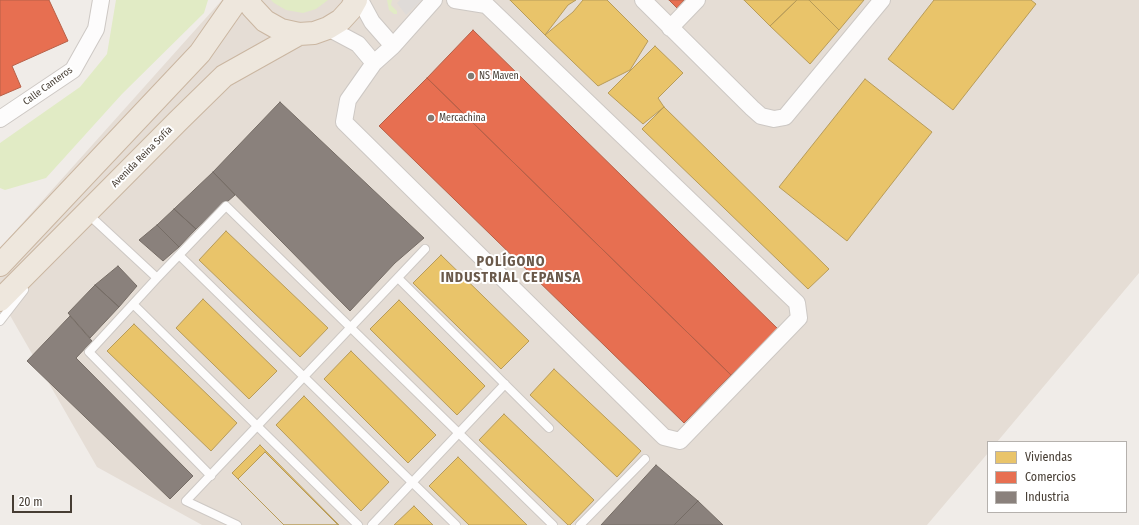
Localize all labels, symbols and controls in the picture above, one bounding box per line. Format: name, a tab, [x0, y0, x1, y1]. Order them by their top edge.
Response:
street label: Calle Canteros	[21, 64, 75, 108]
place label: NS Maven	[479, 70, 519, 82]
marker: NS Maven	[466, 71, 476, 81]
place label: Mercachina	[439, 112, 486, 124]
marker: Mercachina	[426, 113, 436, 123]
street label: Avenida Reina Sofía	[109, 124, 175, 190]
district label: POLÍGONO INDUSTRIAL CEPANSA	[441, 254, 581, 286]
legend	[987, 441, 1127, 513]
text: Viviendas	[1025, 450, 1072, 464]
text: Comercios	[1025, 470, 1076, 484]
scale bar	[14, 487, 74, 513]
text: Industria	[1025, 490, 1069, 504]
text: 20 m	[19, 495, 43, 509]

